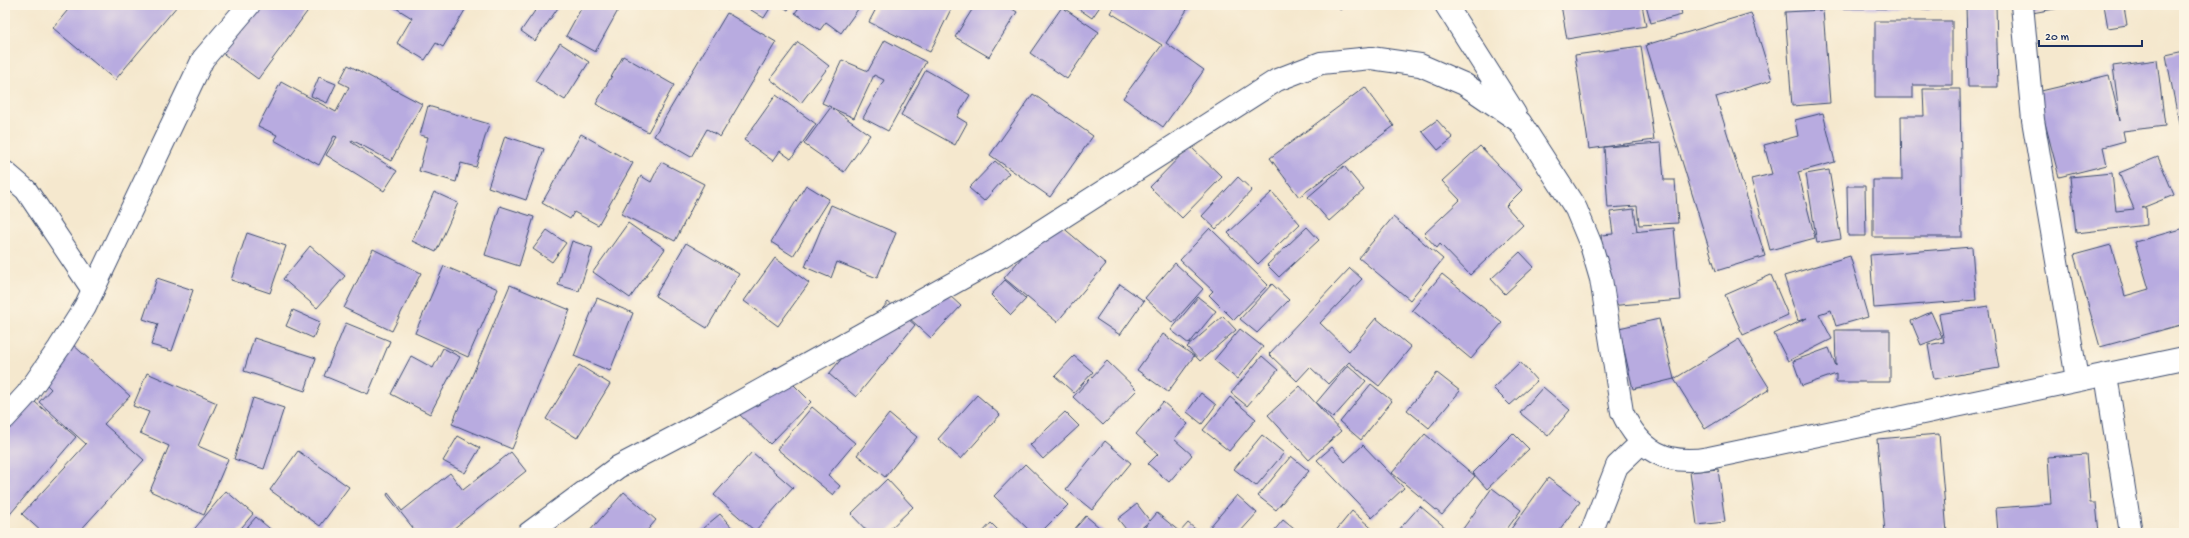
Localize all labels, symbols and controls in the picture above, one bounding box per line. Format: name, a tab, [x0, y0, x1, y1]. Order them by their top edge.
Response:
scale bar	[2039, 22, 2142, 48]
text: 20 m	[2045, 31, 2070, 45]

